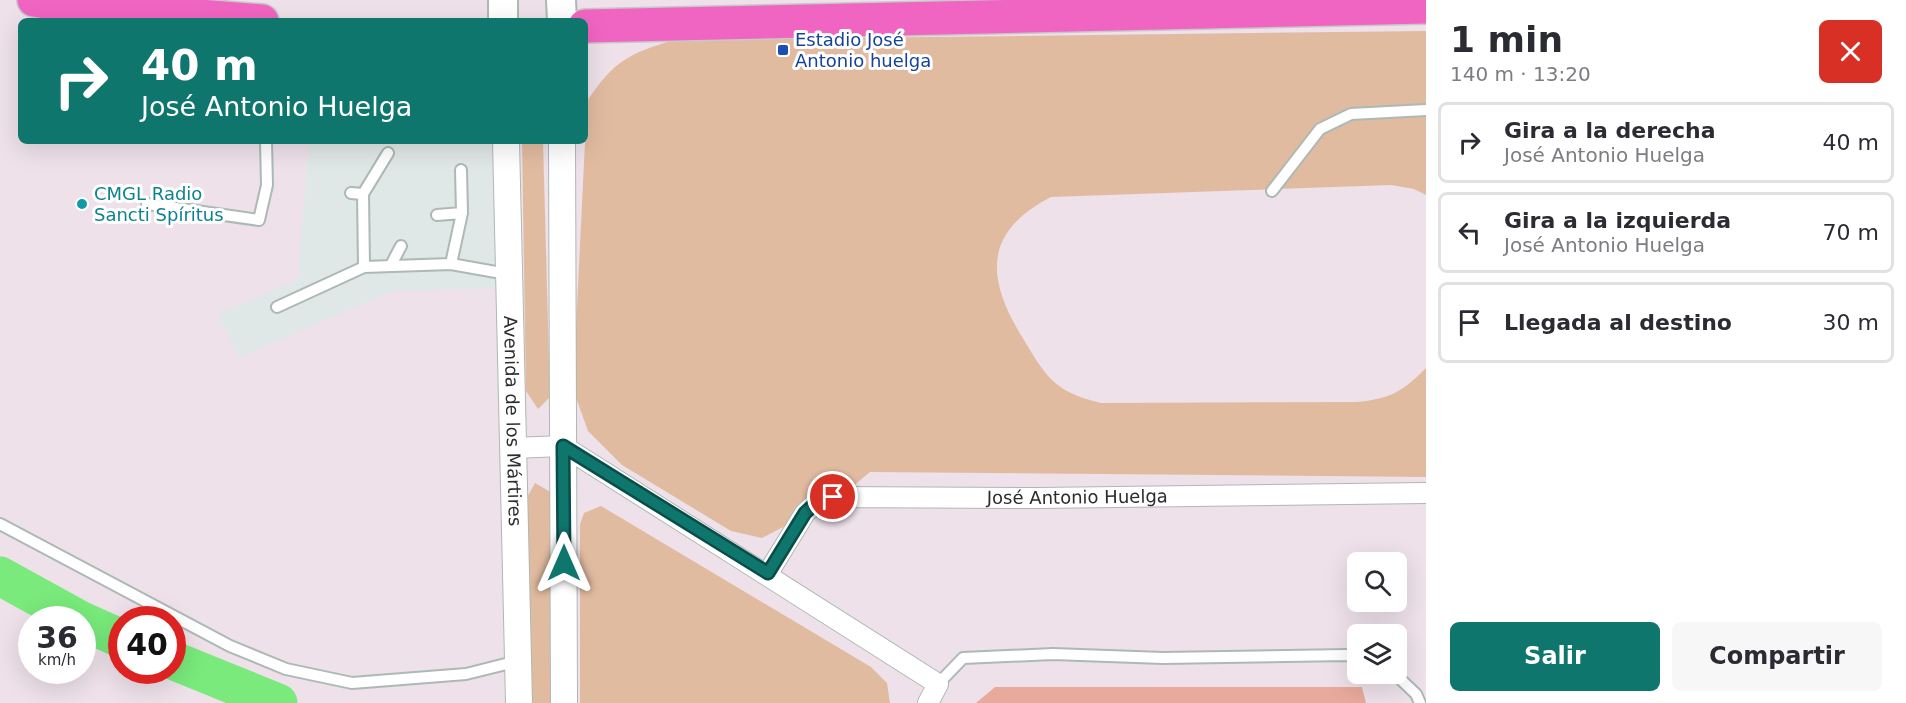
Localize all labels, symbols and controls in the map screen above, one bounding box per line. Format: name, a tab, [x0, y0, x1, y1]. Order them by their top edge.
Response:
text: 1 min	[1450, 19, 1563, 60]
button: close	[1819, 20, 1882, 83]
place label: Estadio José Antonio huelga	[795, 29, 931, 71]
text: 40 m	[141, 41, 258, 90]
icon: right	[42, 42, 120, 120]
marker: Estadio José Antonio huelga	[776, 43, 790, 57]
text: 140 m · 13:20	[1450, 62, 1591, 86]
text: José Antonio Huelga	[141, 91, 412, 122]
text: Gira a la derecha	[1504, 118, 1716, 143]
icon: right	[1453, 126, 1486, 159]
text: 40 m	[1823, 130, 1879, 155]
text: José Antonio Huelga	[1504, 143, 1705, 167]
place label: CMGL Radio Sancti Spíritus	[94, 183, 224, 225]
marker: CMGL Radio Sancti Spíritus	[75, 197, 89, 211]
text: Gira a la izquierda	[1504, 208, 1731, 233]
icon: left	[1453, 216, 1486, 249]
text: 70 m	[1823, 220, 1879, 245]
text: José Antonio Huelga	[1504, 233, 1705, 257]
icon: arrive	[1453, 306, 1486, 339]
text: Llegada al destino	[1504, 310, 1732, 335]
text: 30 m	[1823, 310, 1879, 335]
street label: Avenida de los Mártires	[500, 315, 526, 526]
pin	[807, 471, 858, 522]
icon: arrive	[816, 480, 849, 513]
street label: José Antonio Huelga	[986, 485, 1168, 508]
position arrow	[532, 531, 596, 595]
map controls	[1347, 552, 1407, 684]
button: search	[1347, 552, 1407, 612]
speed limit sign: 40	[108, 606, 186, 684]
text: 36	[36, 620, 78, 655]
button: Salir	[1450, 622, 1660, 691]
button: Compartir	[1672, 622, 1882, 691]
button: layers	[1347, 624, 1407, 684]
text: km/h	[38, 651, 76, 669]

